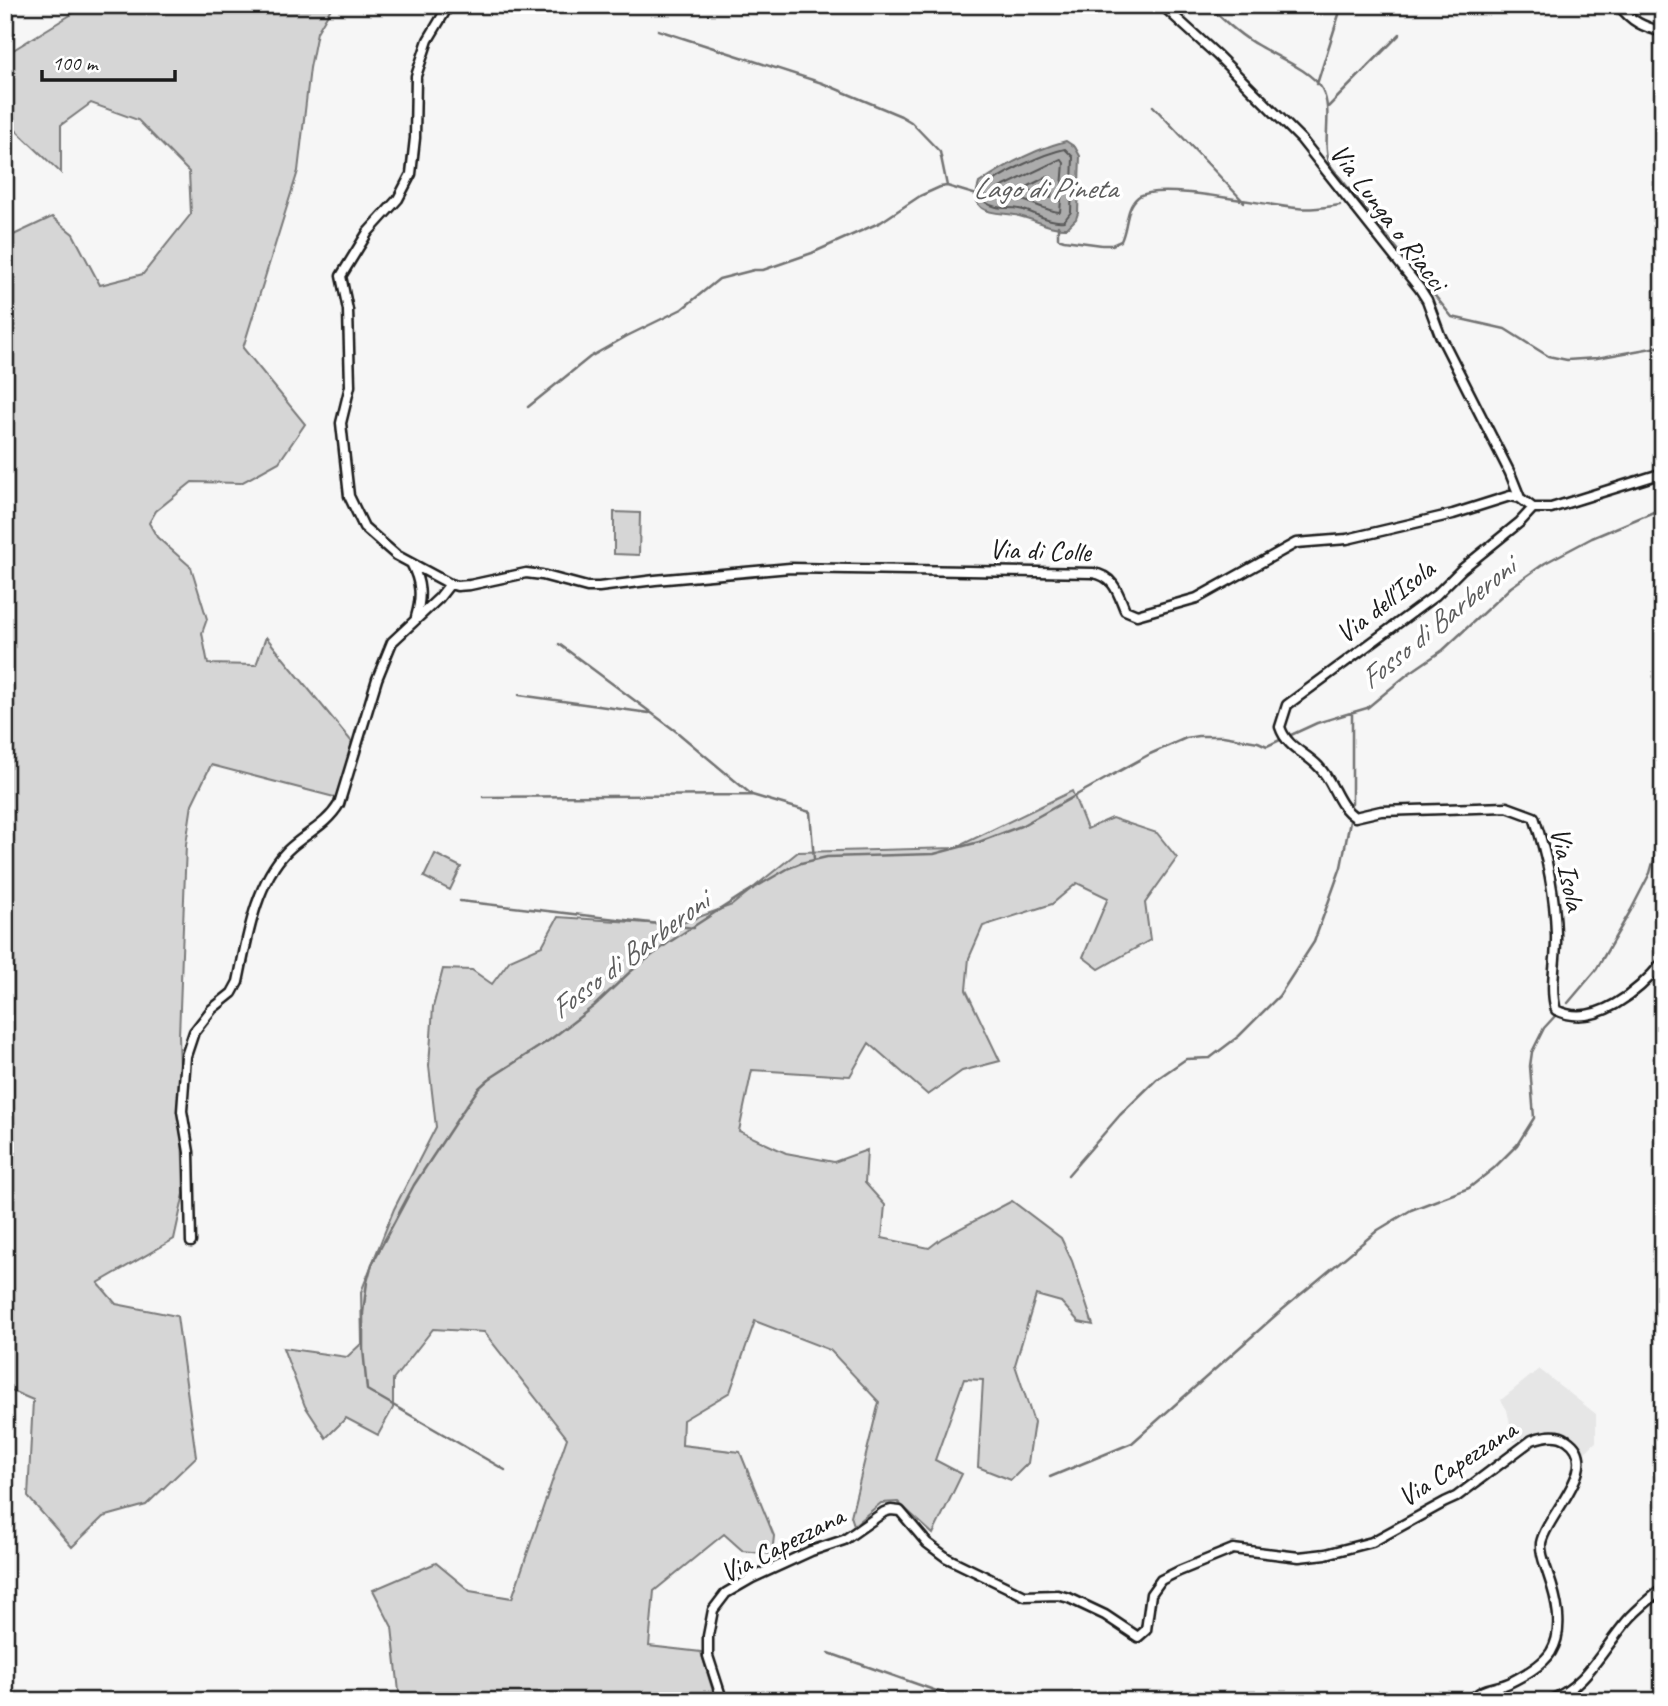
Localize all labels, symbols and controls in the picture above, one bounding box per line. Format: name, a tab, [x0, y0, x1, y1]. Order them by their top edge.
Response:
scale bar	[42, 38, 175, 82]
text: 100 m	[52, 50, 99, 76]
street label: Via Lunga o Riacci	[1322, 137, 1458, 300]
water label: Lago di Pineta	[973, 169, 1121, 207]
street label: Via di Colle	[989, 531, 1093, 569]
water label: Fosso di Barberoni	[1351, 544, 1528, 697]
street label: Via dell'Isola	[1328, 550, 1443, 651]
street label: Via Isola	[1543, 824, 1594, 915]
water label: Fosso di Barberoni	[542, 878, 722, 1027]
street label: Via Capezzana	[1391, 1410, 1525, 1514]
street label: Via Capezzana	[714, 1497, 852, 1590]

